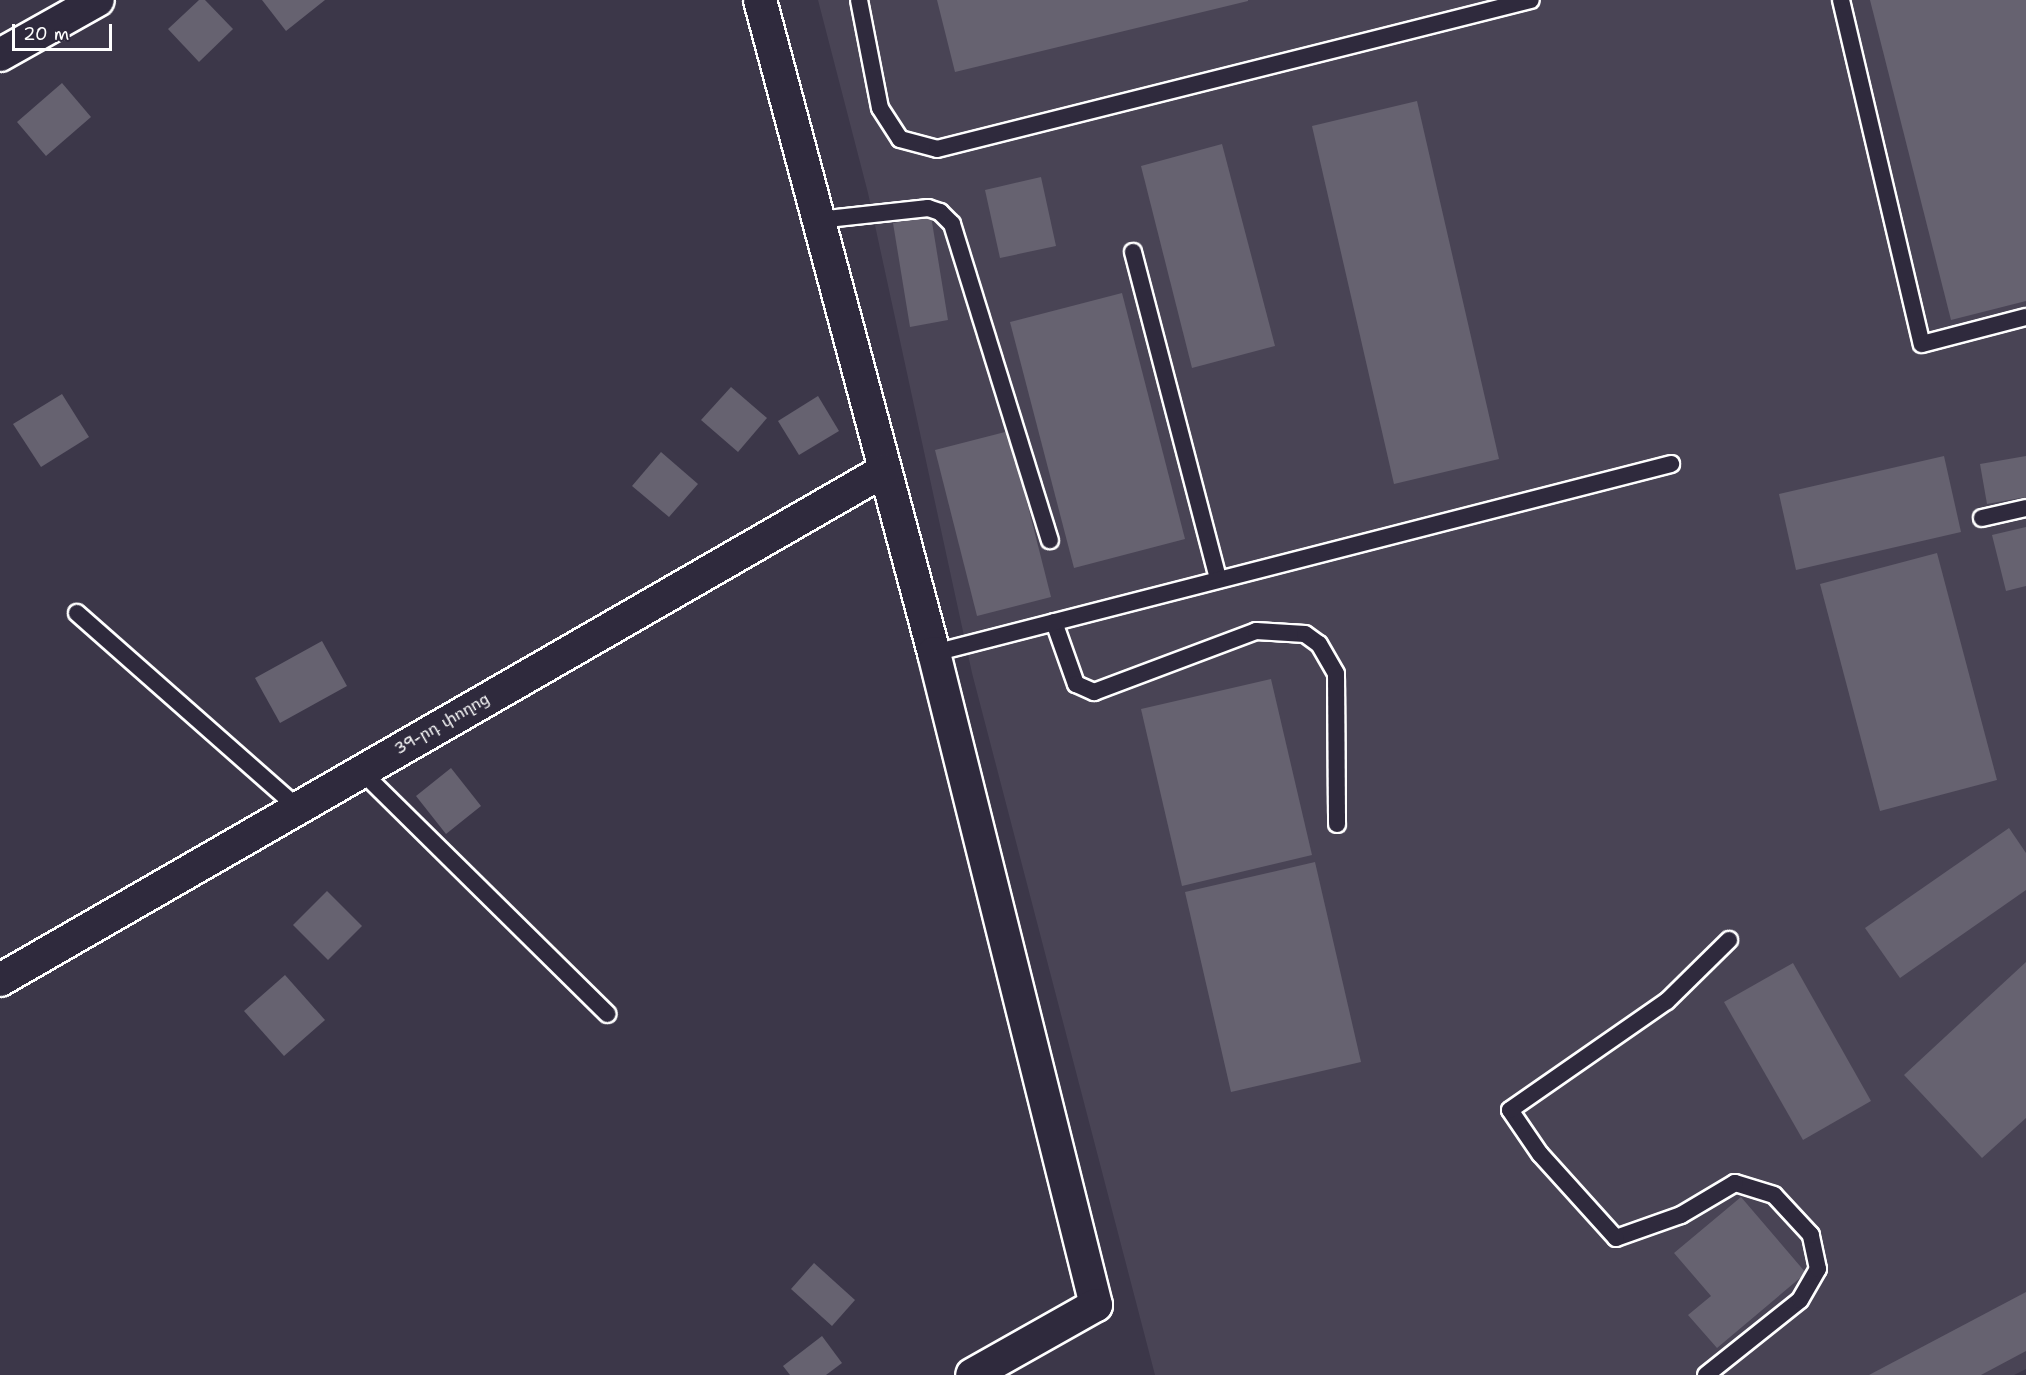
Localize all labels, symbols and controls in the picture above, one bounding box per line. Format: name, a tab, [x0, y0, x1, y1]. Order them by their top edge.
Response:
scale bar	[15, 12, 116, 50]
text: 20 m	[23, 22, 69, 46]
street label: 39-րդ փողոց	[391, 689, 493, 759]

